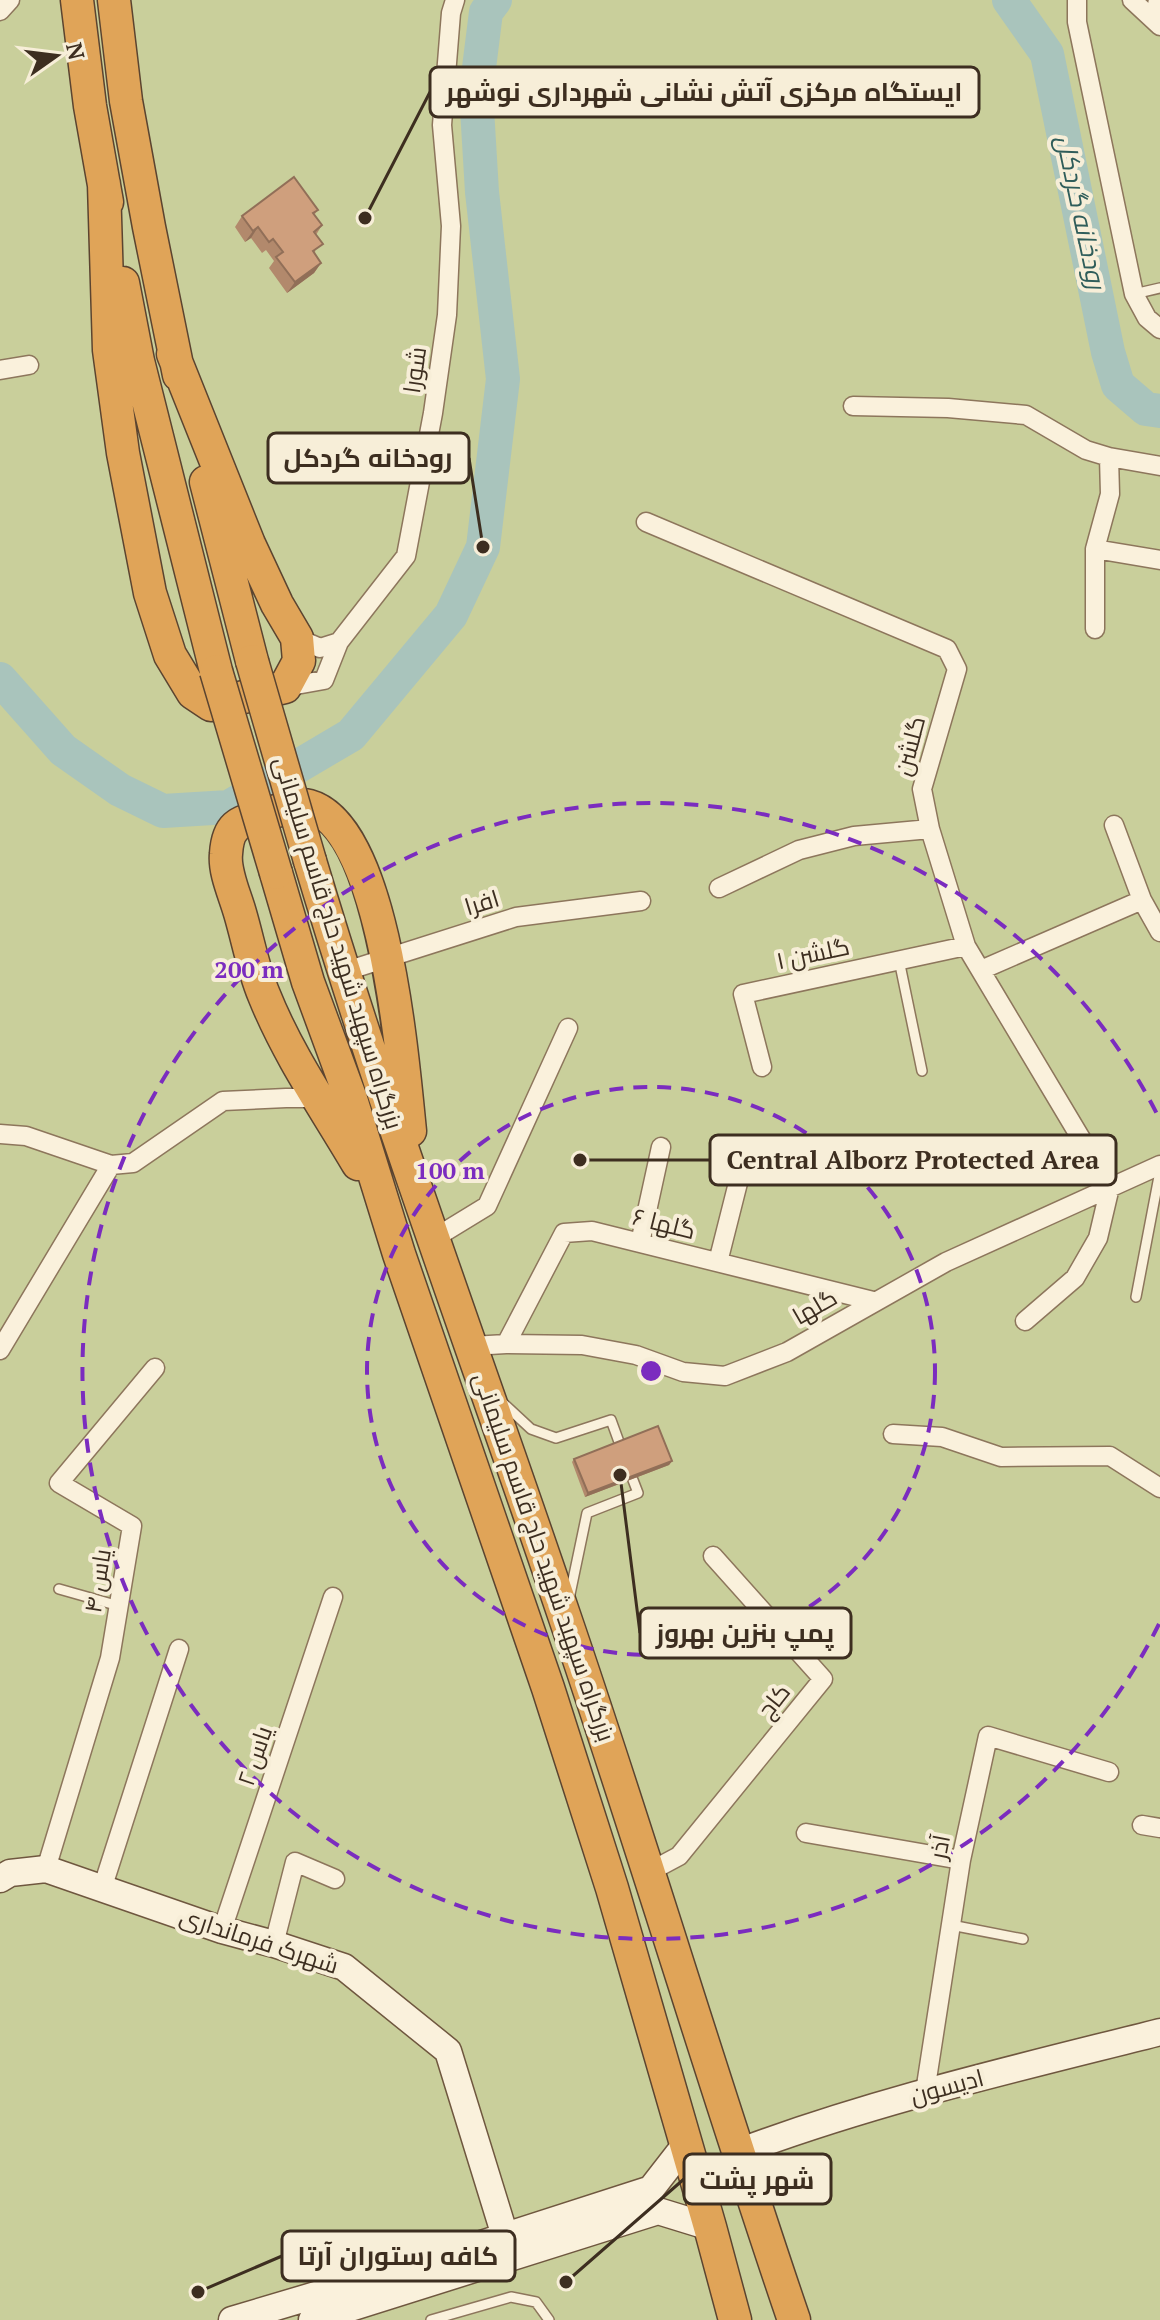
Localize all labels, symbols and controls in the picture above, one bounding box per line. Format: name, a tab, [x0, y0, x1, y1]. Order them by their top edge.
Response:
north arrow	[16, 16, 96, 96]
text: N	[60, 39, 92, 63]
callout: ایستگاه مرکزی آتش نشانی شهرداری نوشهر	[430, 67, 979, 117]
text: ایستگاه مرکزی آتش نشانی شهرداری نوشهر	[445, 74, 962, 108]
water label: رودخانه گردکل	[1049, 132, 1115, 294]
street label: شورا	[395, 345, 433, 395]
callout: رودخانه گردکل	[268, 433, 469, 483]
text: رودخانه گردکل	[284, 440, 452, 474]
street label: گلشن	[886, 712, 932, 779]
street label: بزرگراه سپهبد شهید حاج قاسم سلیمانی	[266, 753, 411, 1133]
street label: افرا	[460, 882, 503, 922]
street label: گلشن ۱	[773, 930, 852, 976]
text: 200 m	[214, 953, 284, 985]
callout: Central Alborz Protected Area	[710, 1135, 1116, 1185]
text: Central Alborz Protected Area	[726, 1142, 1100, 1176]
text: 100 m	[415, 1154, 485, 1186]
street label: گلها ۶	[629, 1200, 699, 1246]
street label: گلها	[786, 1281, 843, 1332]
centre of rings	[637, 1357, 665, 1385]
street label: بزرگراه سپهبد شهید حاج قاسم سلیمانی	[466, 1368, 623, 1746]
street label: یاس ۴	[76, 1546, 118, 1615]
callout: پمپ بنزین بهروز	[640, 1608, 851, 1658]
text: پمپ بنزین بهروز	[655, 1615, 834, 1651]
street label: کاج	[749, 1676, 798, 1725]
street label: یاس ۲	[229, 1721, 279, 1790]
street label: آذر	[921, 1831, 957, 1864]
street label: شهرک فرمانداری	[176, 1899, 343, 1981]
street label: ادیسون	[906, 2061, 987, 2111]
callout: شهر پشت	[684, 2154, 831, 2204]
text: شهر پشت	[700, 2162, 814, 2198]
callout: کافه رستوران آرتا	[282, 2231, 515, 2281]
text: کافه رستوران آرتا	[298, 2238, 498, 2272]

